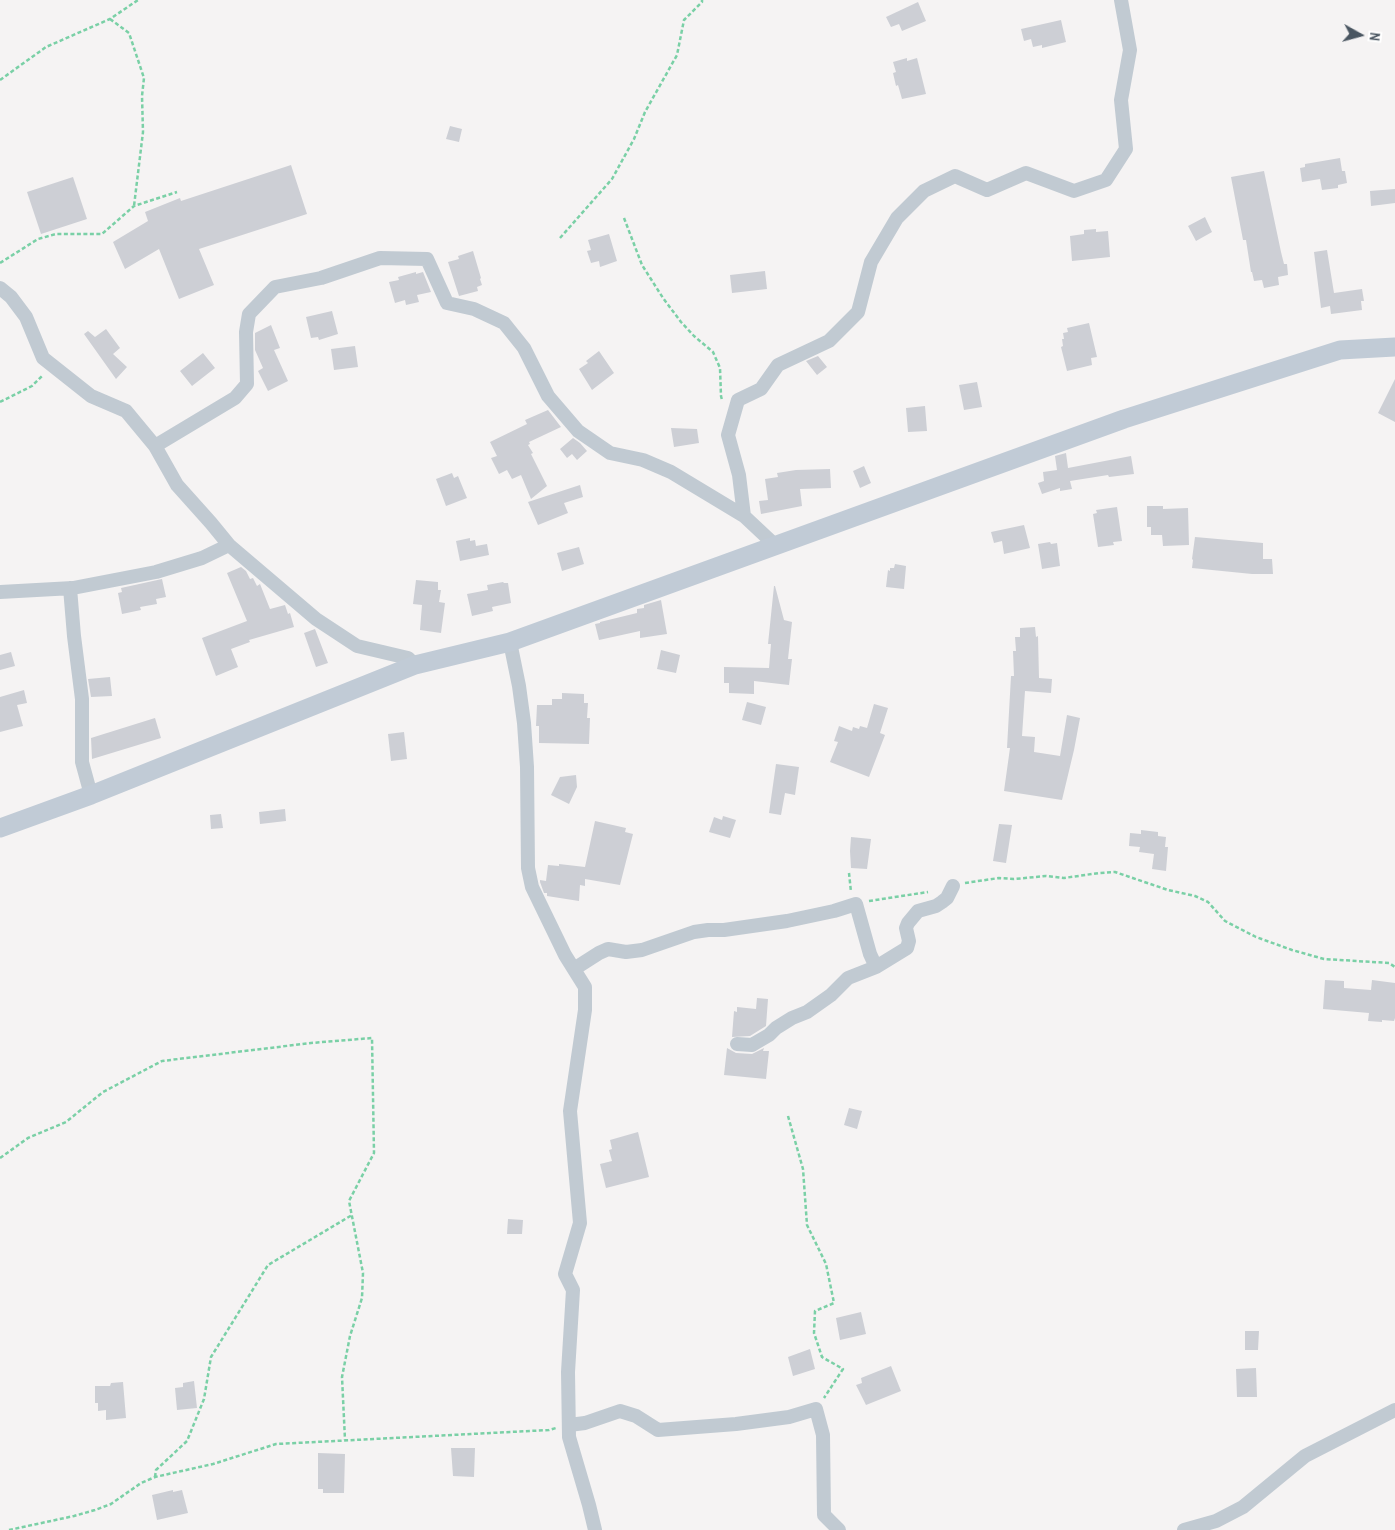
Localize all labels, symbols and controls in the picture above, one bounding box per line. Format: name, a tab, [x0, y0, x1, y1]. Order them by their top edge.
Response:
north arrow	[1335, 10, 1385, 60]
text: N	[1365, 32, 1384, 42]

